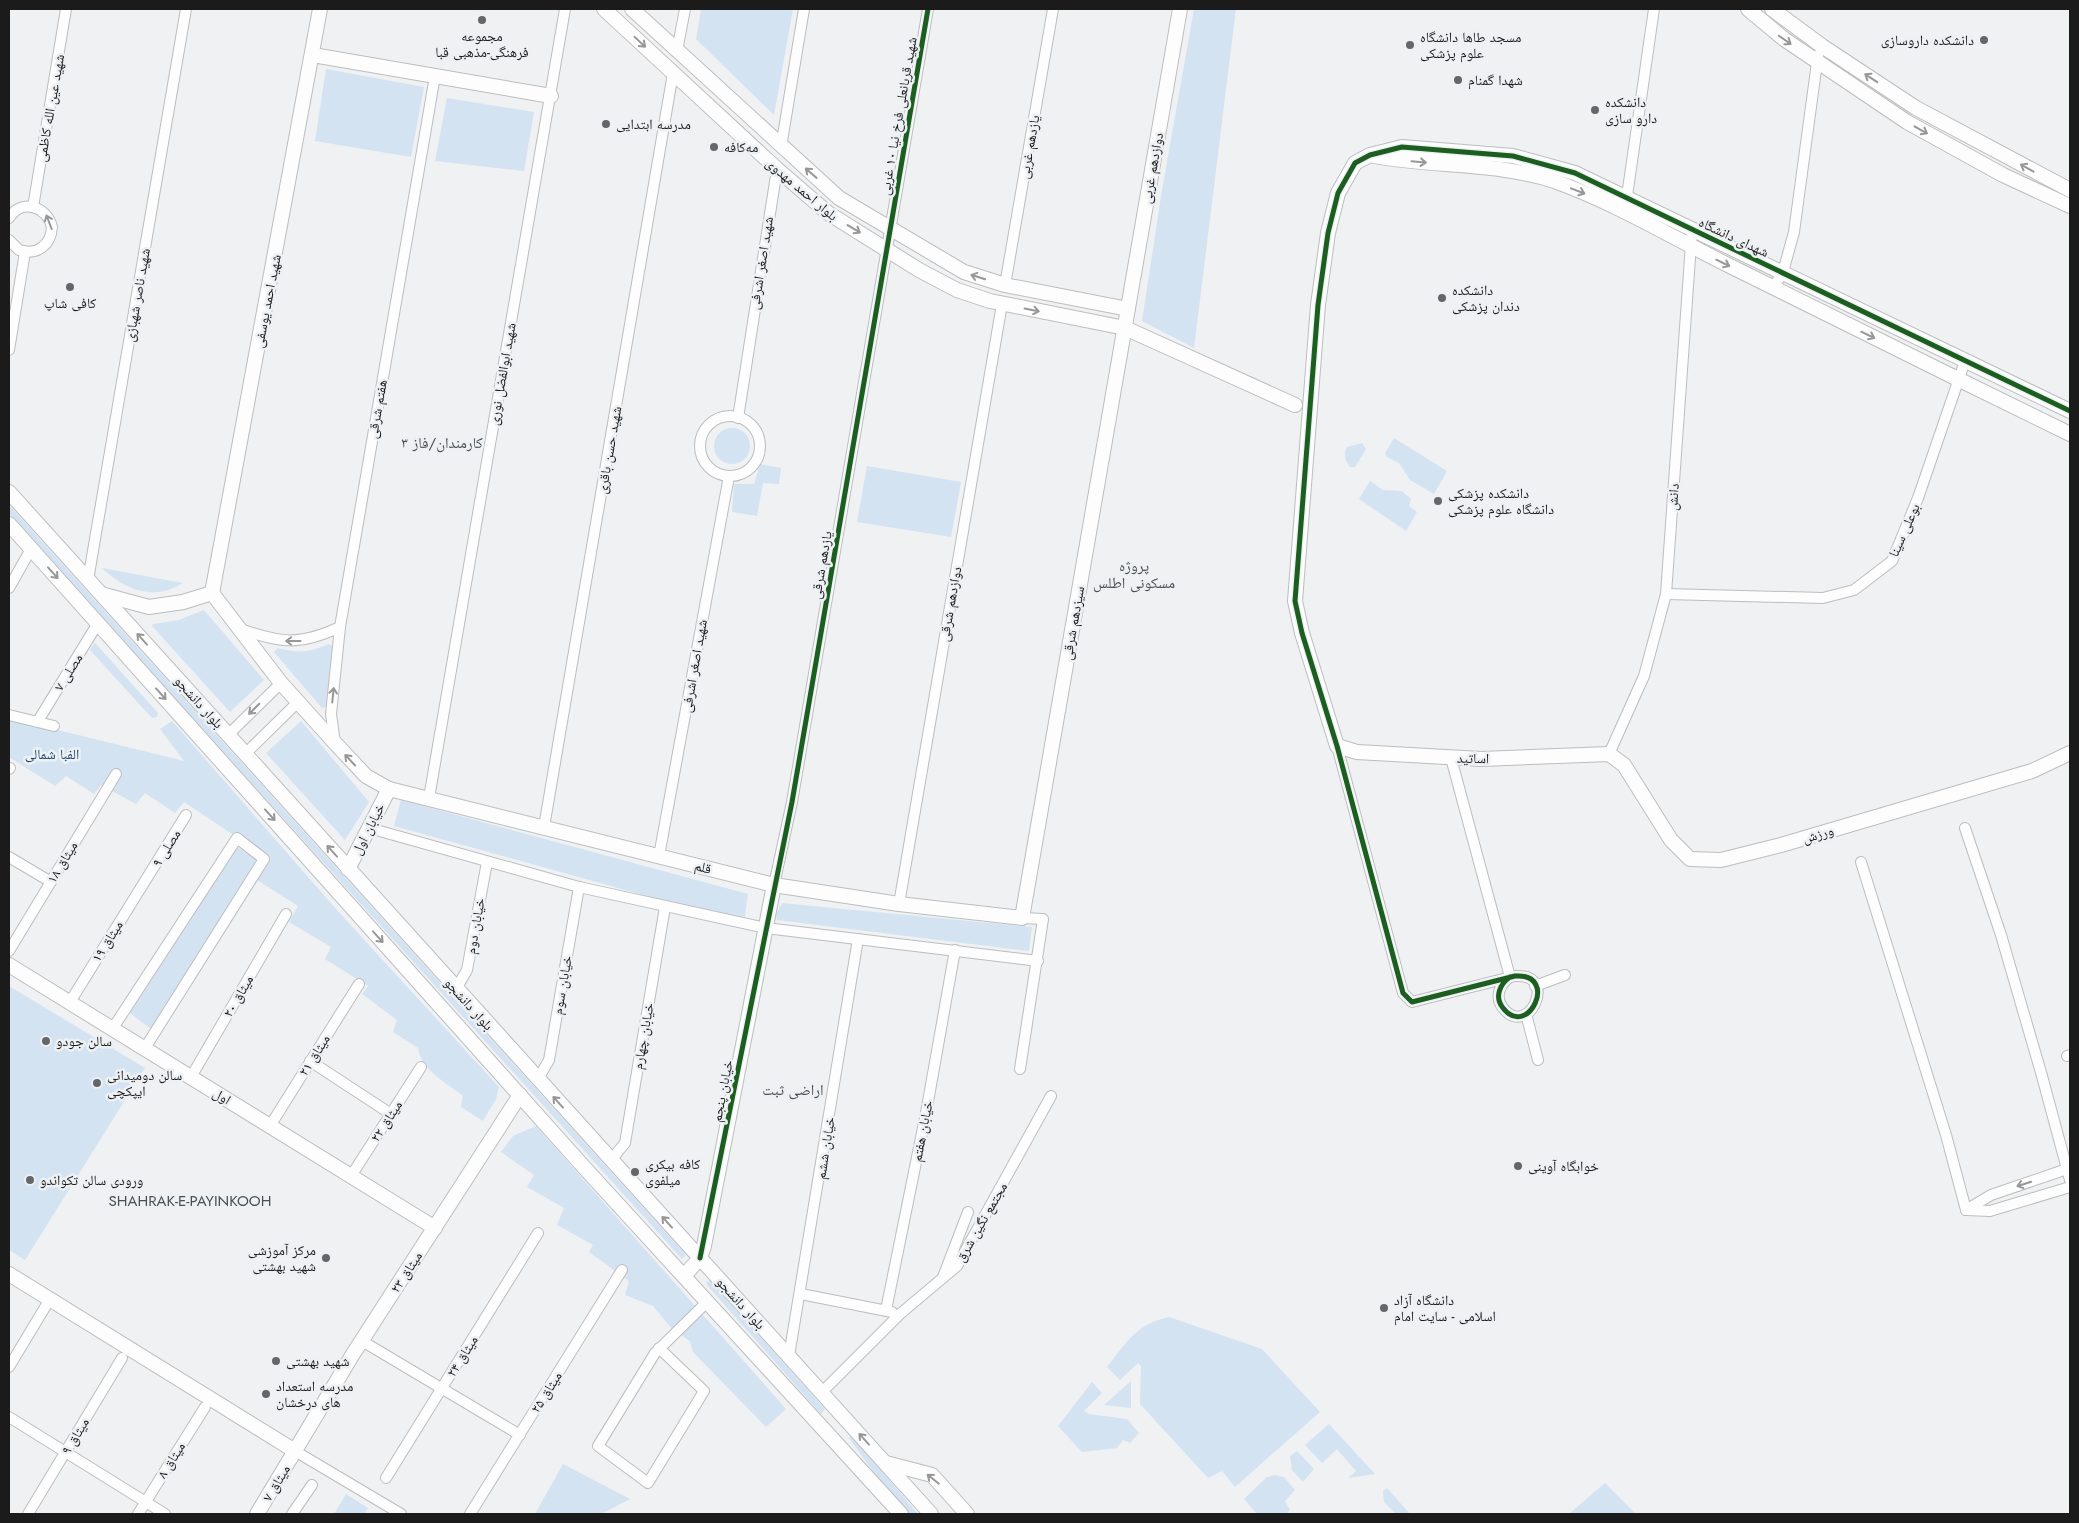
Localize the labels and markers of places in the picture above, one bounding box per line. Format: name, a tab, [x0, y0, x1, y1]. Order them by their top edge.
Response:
marker: مجموعه فرهنگی-مذهبی قبا	[476, 14, 488, 26]
place label: مجموعه فرهنگی-مذهبی قبا	[435, 26, 529, 62]
place label: مسجد طاها دانشگاه علوم پزشکی	[1420, 27, 1521, 63]
place label: دانشکده داروسازی	[1881, 30, 1974, 50]
marker: دانشکده داروسازی	[1978, 34, 1990, 46]
marker: مسجد طاها دانشگاه علوم پزشکی	[1404, 39, 1416, 51]
place label: شهدا گمنام	[1468, 70, 1523, 90]
marker: شهدا گمنام	[1452, 74, 1464, 86]
place label: دانشکده دارو سازی	[1605, 92, 1657, 128]
marker: دانشکده دارو سازی	[1589, 104, 1601, 116]
place label: مدرسه ابتدایی	[616, 114, 691, 134]
marker: مدرسه ابتدایی	[600, 118, 612, 130]
place label: مه‌کافه	[724, 137, 758, 157]
marker: مه‌کافه	[708, 141, 720, 153]
place label: دانشکده دندان پزشکی	[1452, 280, 1520, 316]
marker: کافی شاپ	[64, 281, 76, 293]
marker: دانشکده دندان پزشکی	[1436, 292, 1448, 304]
place label: کافی شاپ	[44, 293, 96, 313]
place label: دانشکده پزشکی دانشگاه علوم پزشکی	[1448, 483, 1554, 519]
marker: دانشکده پزشکی دانشگاه علوم پزشکی	[1432, 495, 1444, 507]
place label: سالن جودو	[56, 1031, 112, 1051]
marker: سالن جودو	[40, 1035, 52, 1047]
place label: سالن دومیدانی ایپکچی	[107, 1065, 182, 1101]
marker: سالن دومیدانی ایپکچی	[91, 1077, 103, 1089]
place label: کافه بیکری میلفوی	[645, 1154, 701, 1190]
place label: خوابگاه آوینی	[1528, 1156, 1599, 1176]
marker: خوابگاه آوینی	[1512, 1160, 1524, 1172]
marker: کافه بیکری میلفوی	[629, 1166, 641, 1178]
place label: ورودی سالن تکواندو	[40, 1170, 143, 1190]
marker: ورودی سالن تکواندو	[24, 1174, 36, 1186]
place label: مرکز آموزشی شهید بهشتی	[248, 1240, 316, 1276]
marker: مرکز آموزشی شهید بهشتی	[320, 1252, 332, 1264]
place label: دانشگاه آزاد اسلامی - سایت امام	[1394, 1290, 1496, 1326]
marker: دانشگاه آزاد اسلامی - سایت امام	[1378, 1302, 1390, 1314]
place label: شهید بهشتی	[286, 1351, 350, 1371]
marker: شهید بهشتی	[270, 1355, 282, 1367]
place label: مدرسه استعداد های درخشان	[276, 1376, 353, 1412]
marker: مدرسه استعداد های درخشان	[260, 1388, 272, 1400]

